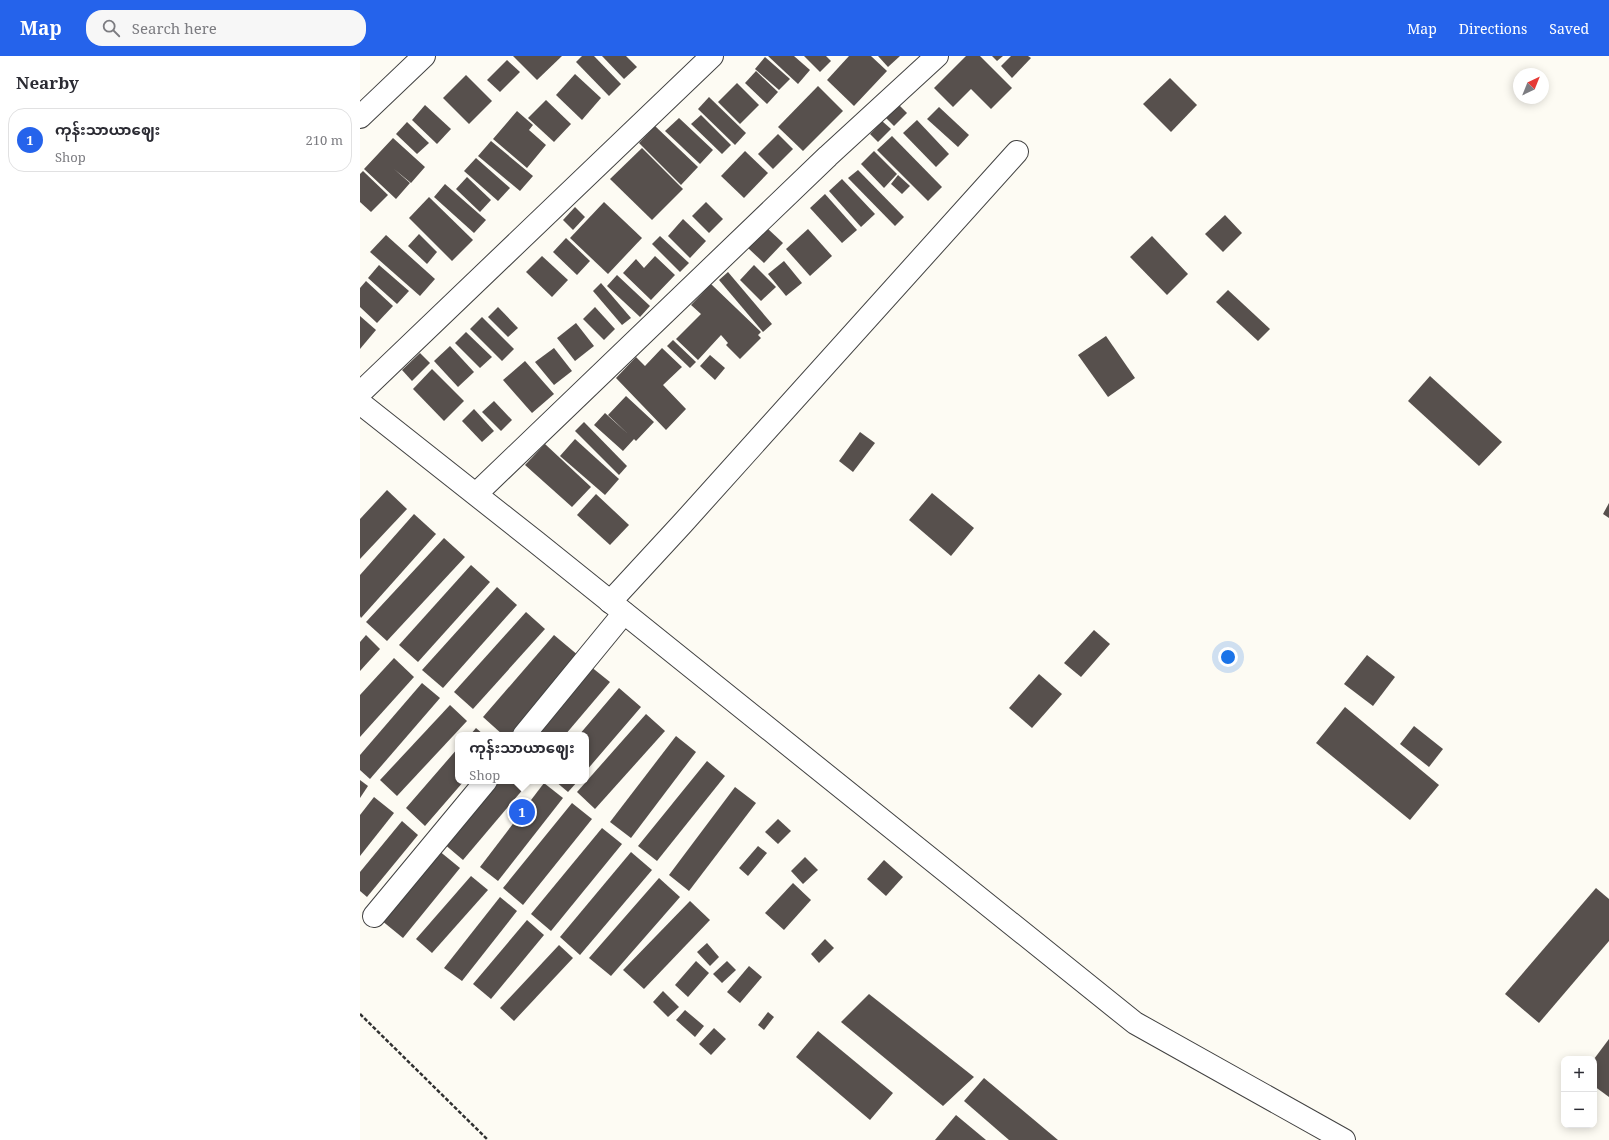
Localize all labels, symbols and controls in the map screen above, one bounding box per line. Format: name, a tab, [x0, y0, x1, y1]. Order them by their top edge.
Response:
search box	[86, 10, 366, 46]
text: Map	[20, 15, 62, 41]
icon: search	[100, 17, 122, 39]
text: Search here	[132, 18, 217, 38]
text: Map	[1407, 19, 1437, 38]
text: Directions	[1459, 19, 1527, 38]
text: Saved	[1549, 19, 1589, 38]
north arrow	[1513, 68, 1549, 104]
text: Nearby	[16, 71, 79, 94]
text: ကုန်းသာယာဈေး	[55, 119, 160, 139]
text: 1	[26, 131, 34, 149]
text: 210 m	[306, 131, 343, 149]
text: Shop	[55, 148, 86, 166]
your location	[1218, 647, 1238, 667]
popup	[455, 732, 589, 784]
text: ကုန်းသာယာဈေး	[469, 737, 575, 757]
text: Shop	[469, 766, 500, 784]
pin: 1	[509, 797, 535, 827]
map controls	[1561, 1056, 1597, 1128]
button: +	[1561, 1056, 1597, 1092]
button: −	[1561, 1092, 1597, 1128]

